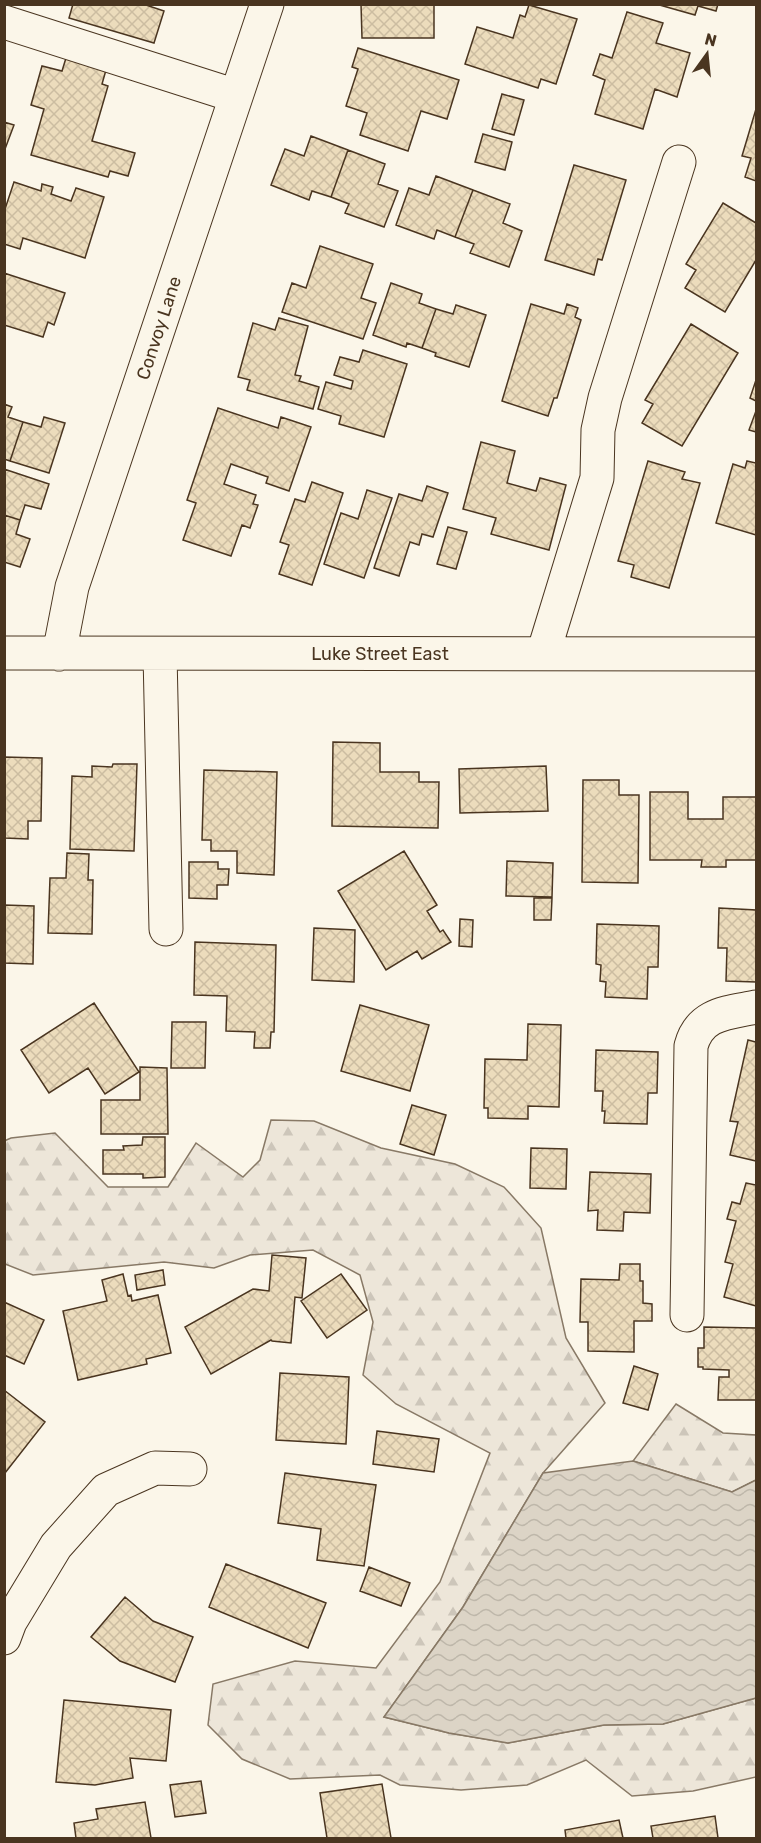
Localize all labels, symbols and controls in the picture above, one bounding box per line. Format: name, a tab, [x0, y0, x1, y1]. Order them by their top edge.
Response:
north arrow	[677, 24, 737, 84]
text: N	[703, 29, 719, 51]
street label: Convoy Lane	[132, 273, 186, 383]
street label: Luke Street East	[311, 643, 449, 665]

